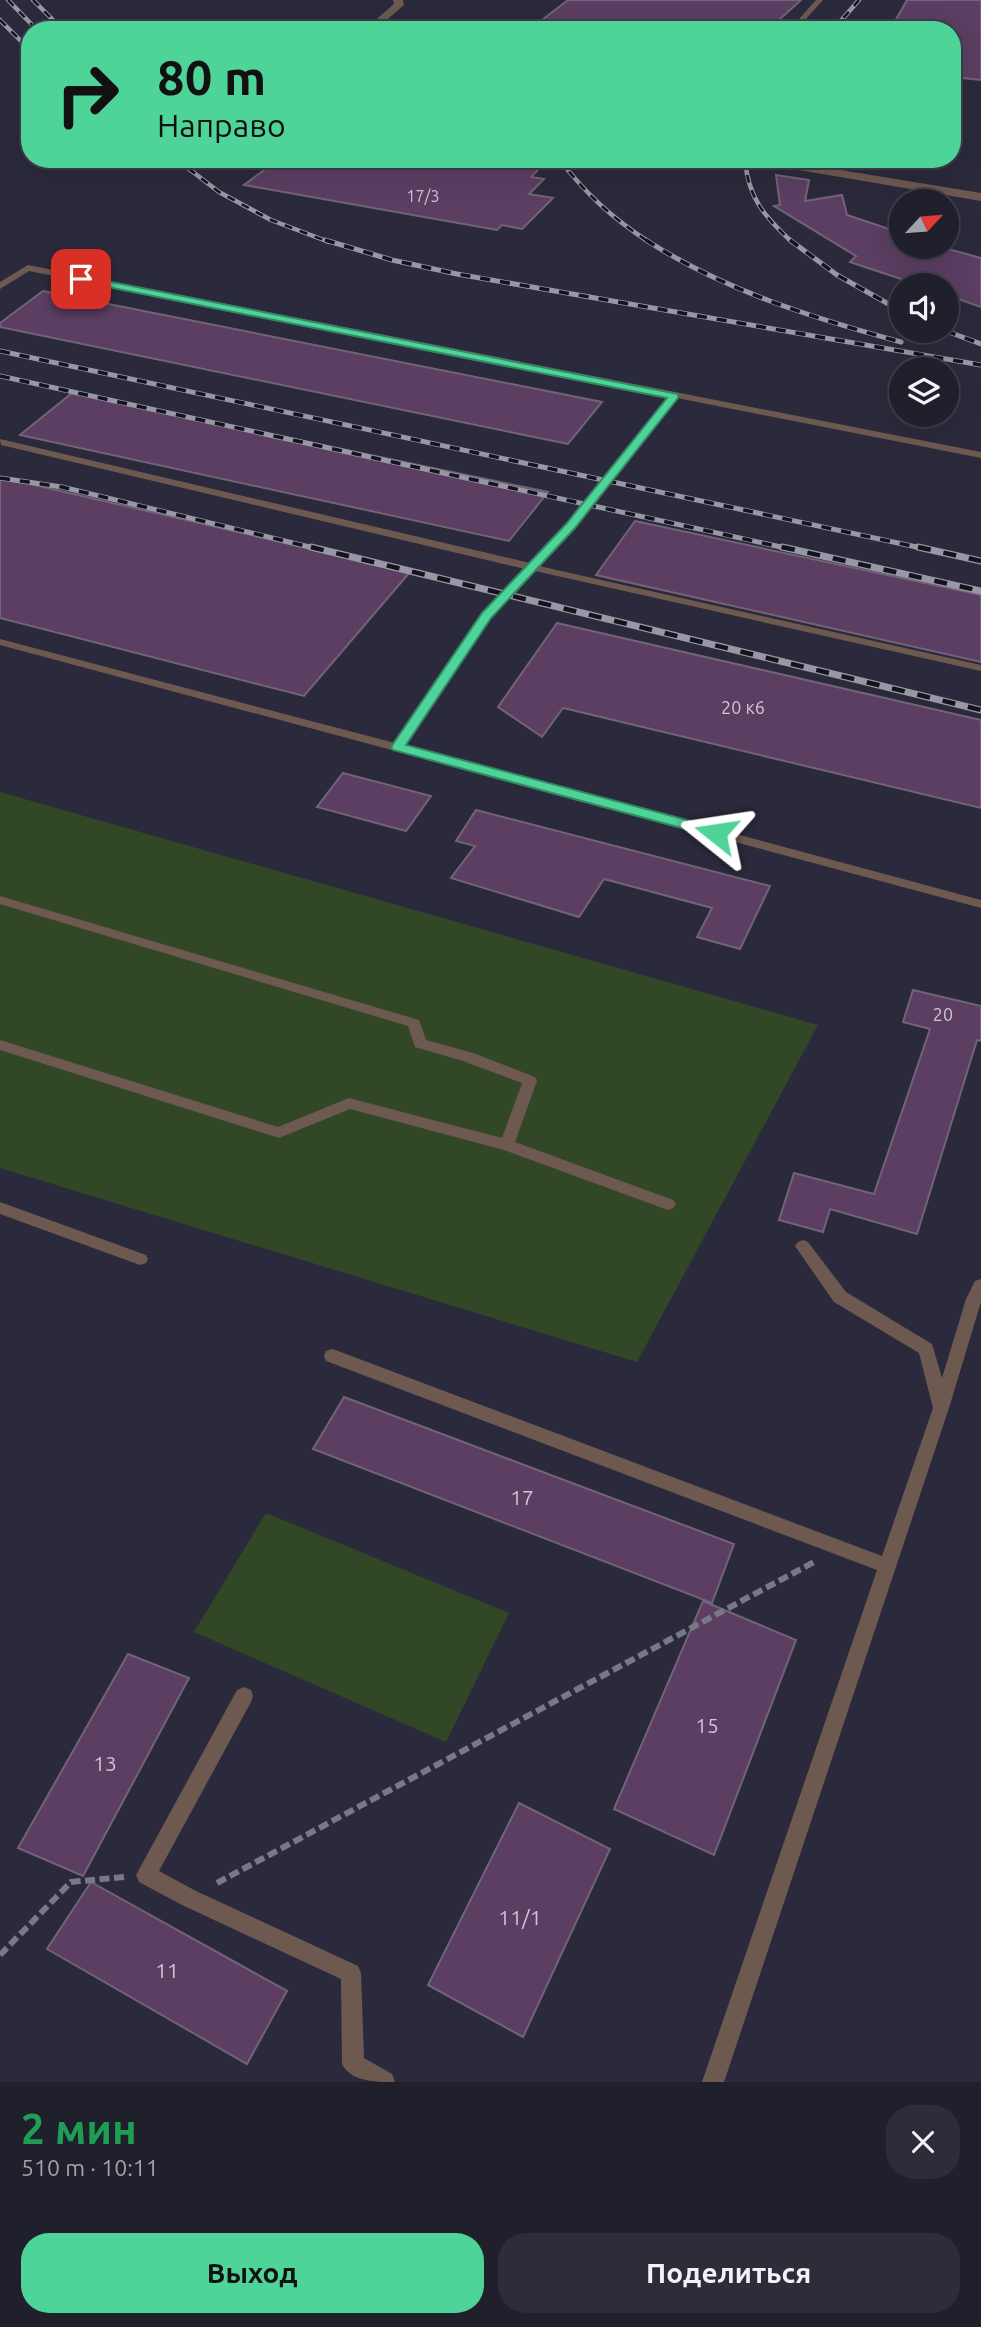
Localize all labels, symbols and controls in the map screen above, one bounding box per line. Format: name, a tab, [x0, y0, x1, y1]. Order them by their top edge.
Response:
icon: right	[42, 49, 133, 140]
text: 80 m	[157, 49, 266, 104]
text: Направо	[157, 107, 286, 143]
house number: 17/3	[407, 187, 439, 205]
north arrow	[889, 189, 959, 259]
map controls	[889, 189, 959, 427]
pin	[51, 249, 111, 309]
icon: arrive	[62, 260, 100, 298]
button: sound	[889, 273, 959, 343]
button: layers	[889, 357, 959, 427]
house number: 20 к6	[721, 697, 765, 717]
position arrow	[679, 796, 753, 870]
house number: 20	[933, 1004, 953, 1024]
house number: 17	[510, 1485, 534, 1509]
house number: 15	[695, 1713, 719, 1737]
house number: 13	[93, 1751, 117, 1775]
house number: 11/1	[498, 1905, 542, 1929]
house number: 11	[155, 1958, 179, 1982]
text: 2 мин	[21, 2105, 137, 2152]
button: close	[886, 2105, 960, 2179]
text: 510 m · 10:11	[21, 2155, 159, 2180]
button: Выход	[21, 2233, 484, 2313]
button: Поделиться	[498, 2233, 960, 2313]

